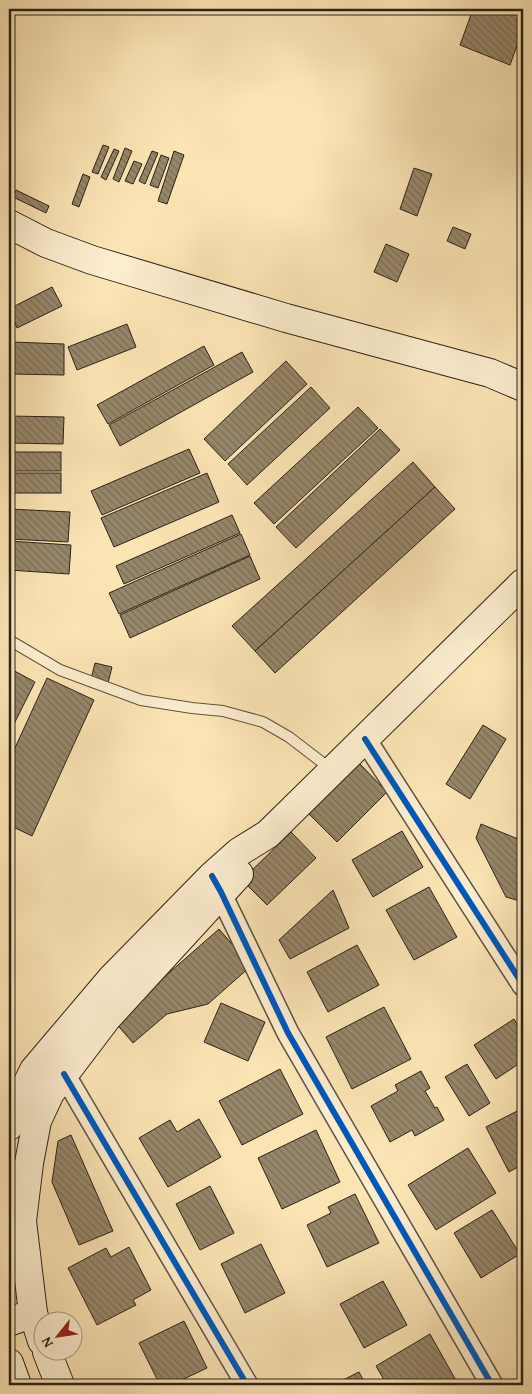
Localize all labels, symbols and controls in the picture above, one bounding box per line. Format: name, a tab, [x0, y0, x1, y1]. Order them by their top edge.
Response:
north arrow	[32, 1312, 82, 1362]
text: N	[35, 1333, 58, 1352]

